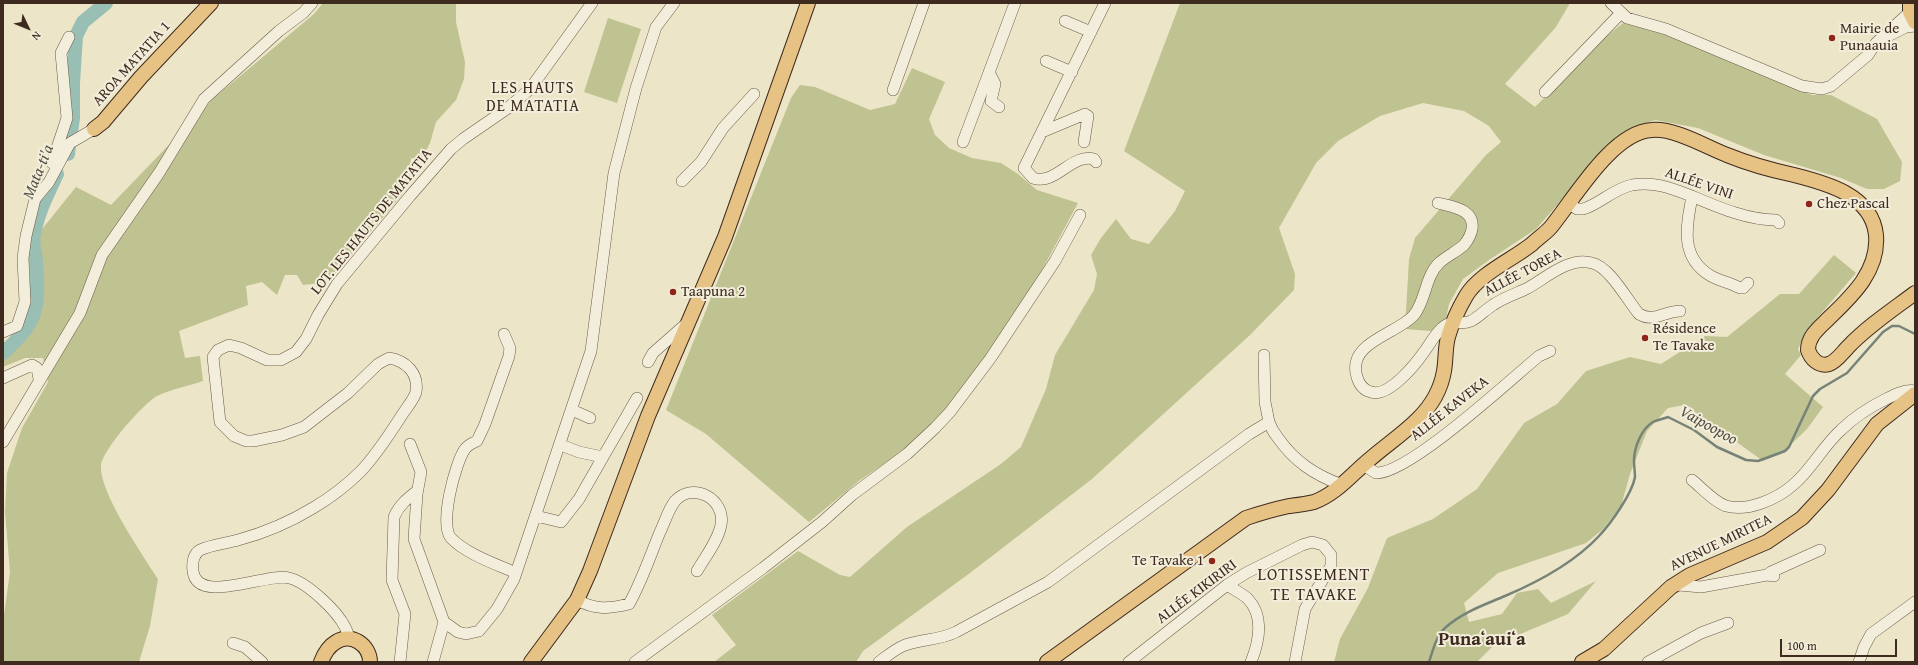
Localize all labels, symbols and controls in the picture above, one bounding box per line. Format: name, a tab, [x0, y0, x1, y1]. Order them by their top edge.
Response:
north arrow	[8, 8, 48, 48]
street label: AROA MATATIA 1	[89, 18, 175, 110]
place label: Mairie de Punaauia	[1840, 20, 1899, 55]
text: N	[28, 28, 45, 44]
marker: Mairie de Punaauia	[1827, 33, 1837, 43]
district label: LES HAUTS DE MATATIA	[486, 79, 580, 117]
water label: Mata-ti'a	[19, 142, 59, 202]
street label: LOT. LES HAUTS DE MATATIA	[308, 145, 436, 299]
street label: ALLÉE VINI	[1662, 164, 1736, 204]
place label: Chez Pascal	[1817, 195, 1890, 213]
marker: Chez Pascal	[1804, 199, 1814, 209]
street label: ALLÉE TOREA	[1481, 245, 1565, 301]
place label: Taapuna 2	[681, 283, 745, 301]
marker: Taapuna 2	[668, 287, 678, 297]
place label: Résidence Te Tavake	[1653, 320, 1716, 355]
marker: Résidence Te Tavake	[1640, 333, 1650, 343]
street label: ALLÉE KAVEKA	[1407, 373, 1493, 445]
water label: Vaipoopoo	[1676, 402, 1740, 450]
street label: AVENUE MIRITEA	[1667, 511, 1775, 575]
place label: Te Tavake 1	[1132, 552, 1204, 570]
street label: ALLÉE KIKIRIRI	[1153, 556, 1241, 628]
marker: Te Tavake 1	[1207, 556, 1217, 566]
district label: LOTISSEMENT TE TAVAKE	[1258, 566, 1370, 606]
district label: Punaʻauiʻa	[1438, 629, 1526, 651]
scale bar	[1782, 631, 1899, 657]
text: 100 m	[1787, 637, 1817, 654]

